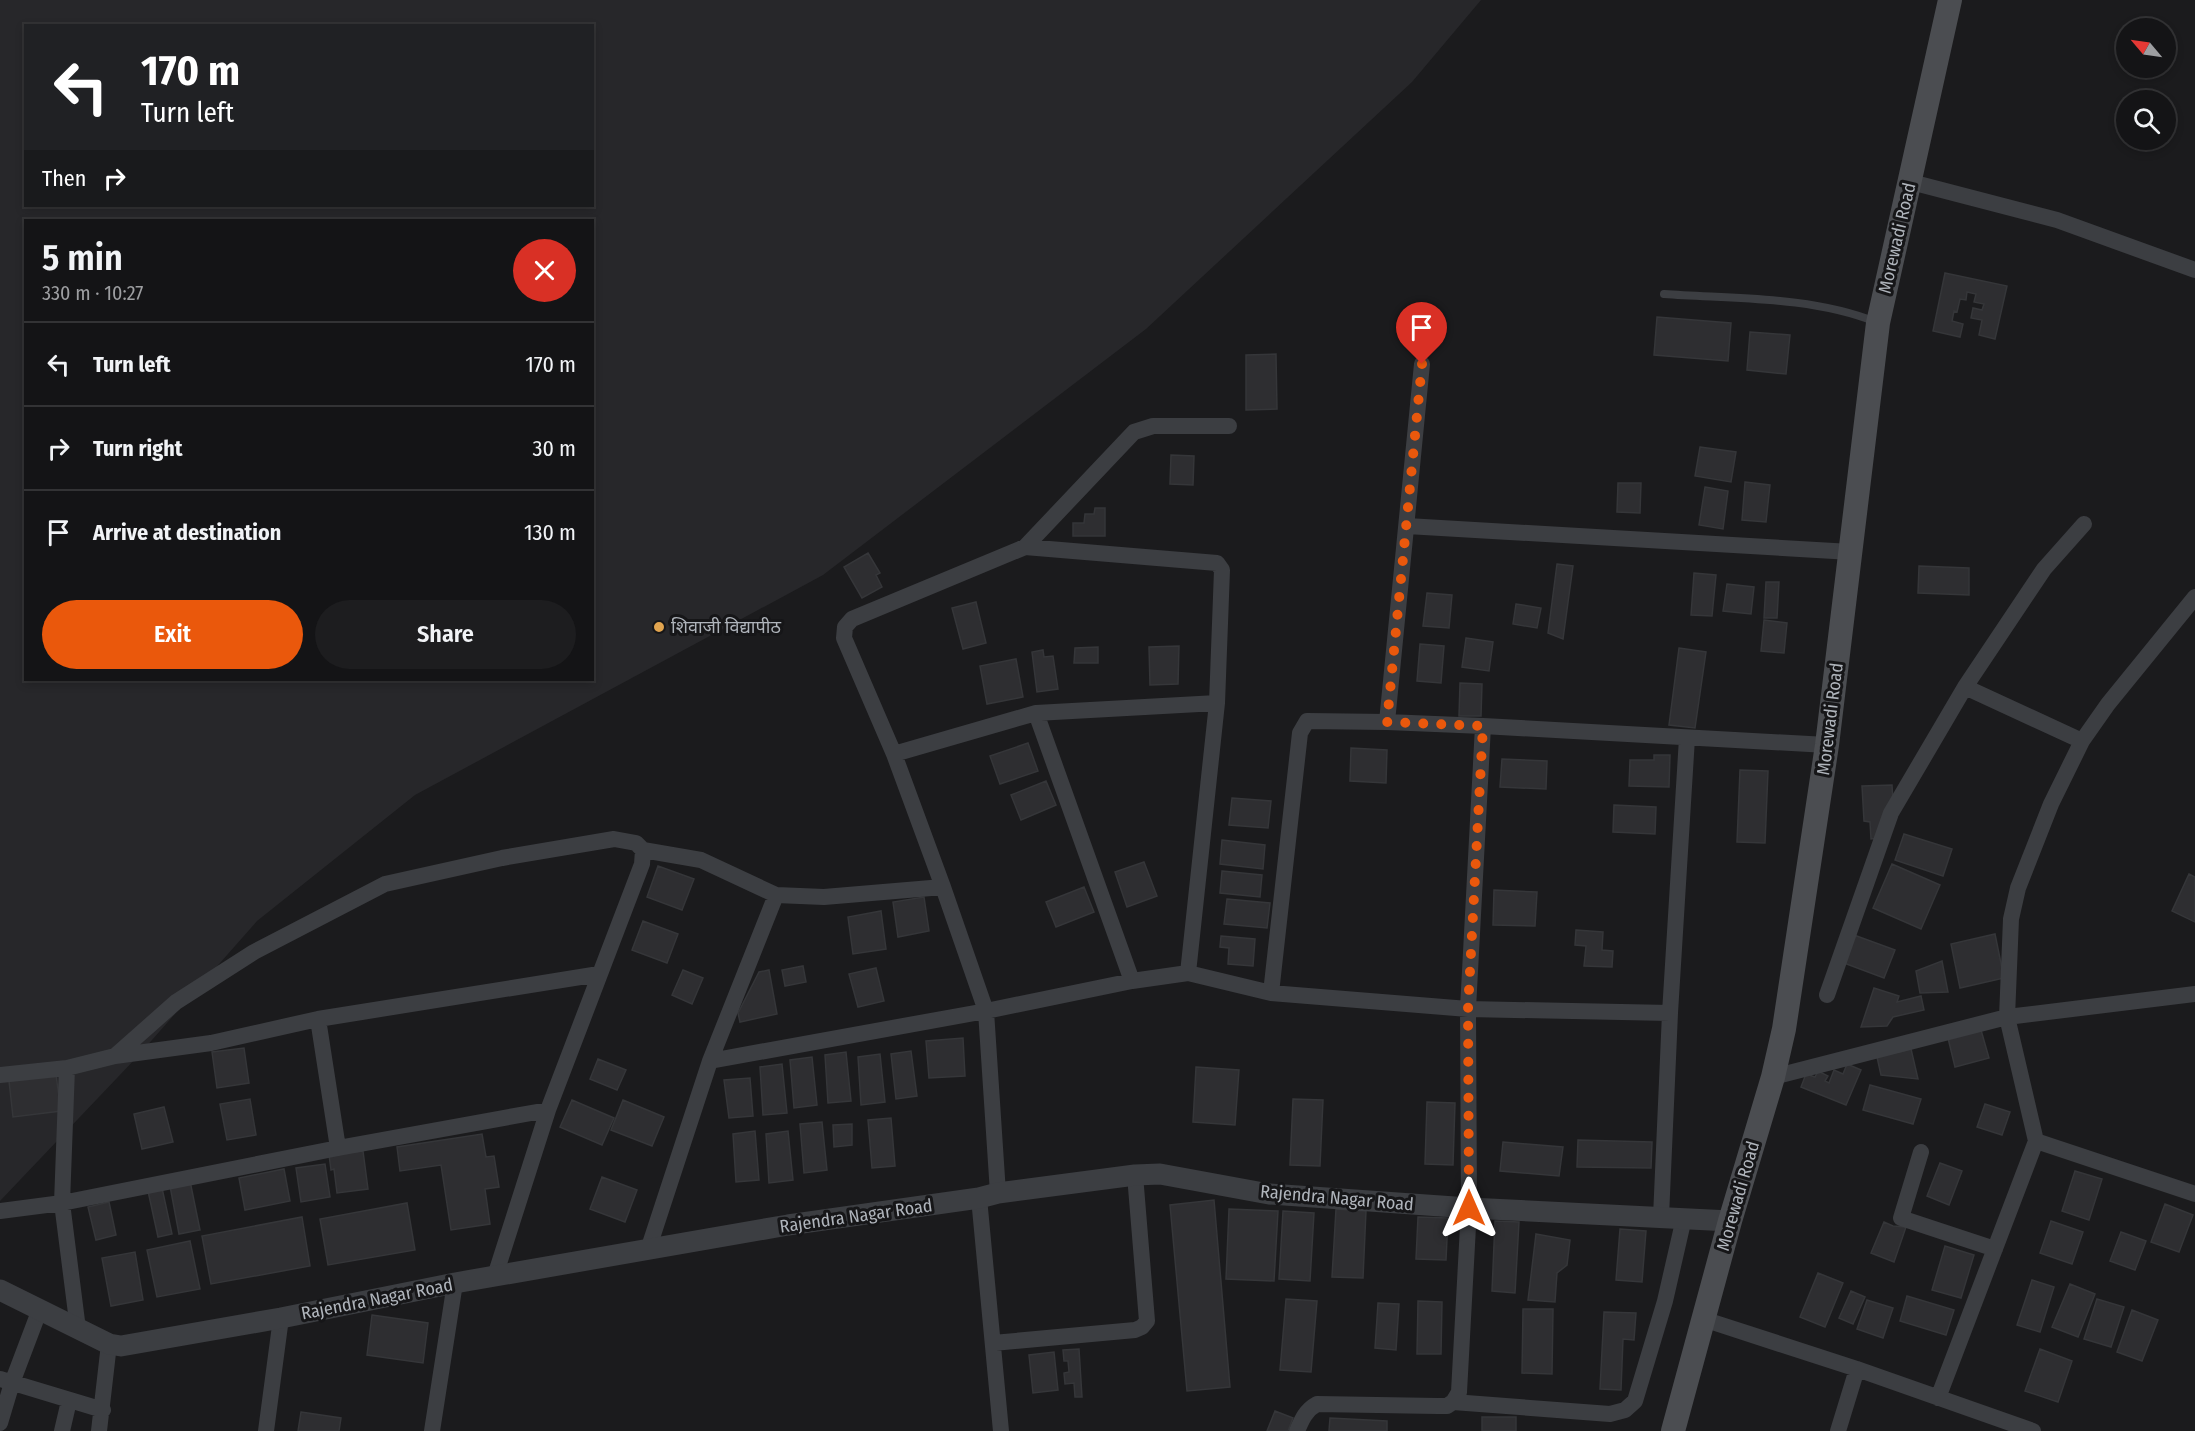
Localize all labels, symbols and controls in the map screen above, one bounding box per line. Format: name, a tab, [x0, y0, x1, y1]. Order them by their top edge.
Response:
north arrow	[2116, 18, 2176, 78]
map controls	[2116, 18, 2176, 150]
text: 170 m	[141, 46, 240, 96]
icon: left	[42, 48, 120, 126]
button: search	[2116, 90, 2176, 150]
text: Turn left	[141, 97, 234, 129]
icon: right	[98, 162, 131, 195]
text: Then	[42, 165, 86, 192]
street label: Morewadi Road	[1874, 180, 1920, 296]
text: 5 min	[42, 236, 123, 280]
button: close	[513, 239, 576, 302]
text: 330 m · 10:27	[42, 281, 143, 305]
pin	[1396, 302, 1447, 364]
icon: arrive	[1405, 311, 1438, 344]
icon: left	[42, 348, 75, 381]
text: Turn left	[93, 351, 171, 378]
text: 170 m	[525, 351, 576, 378]
icon: right	[42, 432, 75, 465]
text: Turn right	[93, 435, 182, 462]
text: 30 m	[533, 435, 576, 462]
icon: arrive	[42, 516, 75, 549]
text: Arrive at destination	[93, 519, 281, 546]
text: 130 m	[524, 519, 576, 546]
button: Exit	[42, 600, 303, 669]
button: Share	[315, 600, 576, 669]
place label: शिवाजी विद्यापीठ	[671, 616, 781, 638]
marker: शिवाजी विद्यापीठ	[652, 620, 666, 634]
street label: Morewadi Road	[1812, 662, 1848, 776]
street label: Morewadi Road	[1712, 1139, 1764, 1253]
position arrow	[1437, 1176, 1501, 1240]
street label: Rajendra Nagar Road	[1259, 1180, 1415, 1216]
street label: Rajendra Nagar Road	[778, 1194, 934, 1238]
street label: Rajendra Nagar Road	[299, 1274, 455, 1324]

